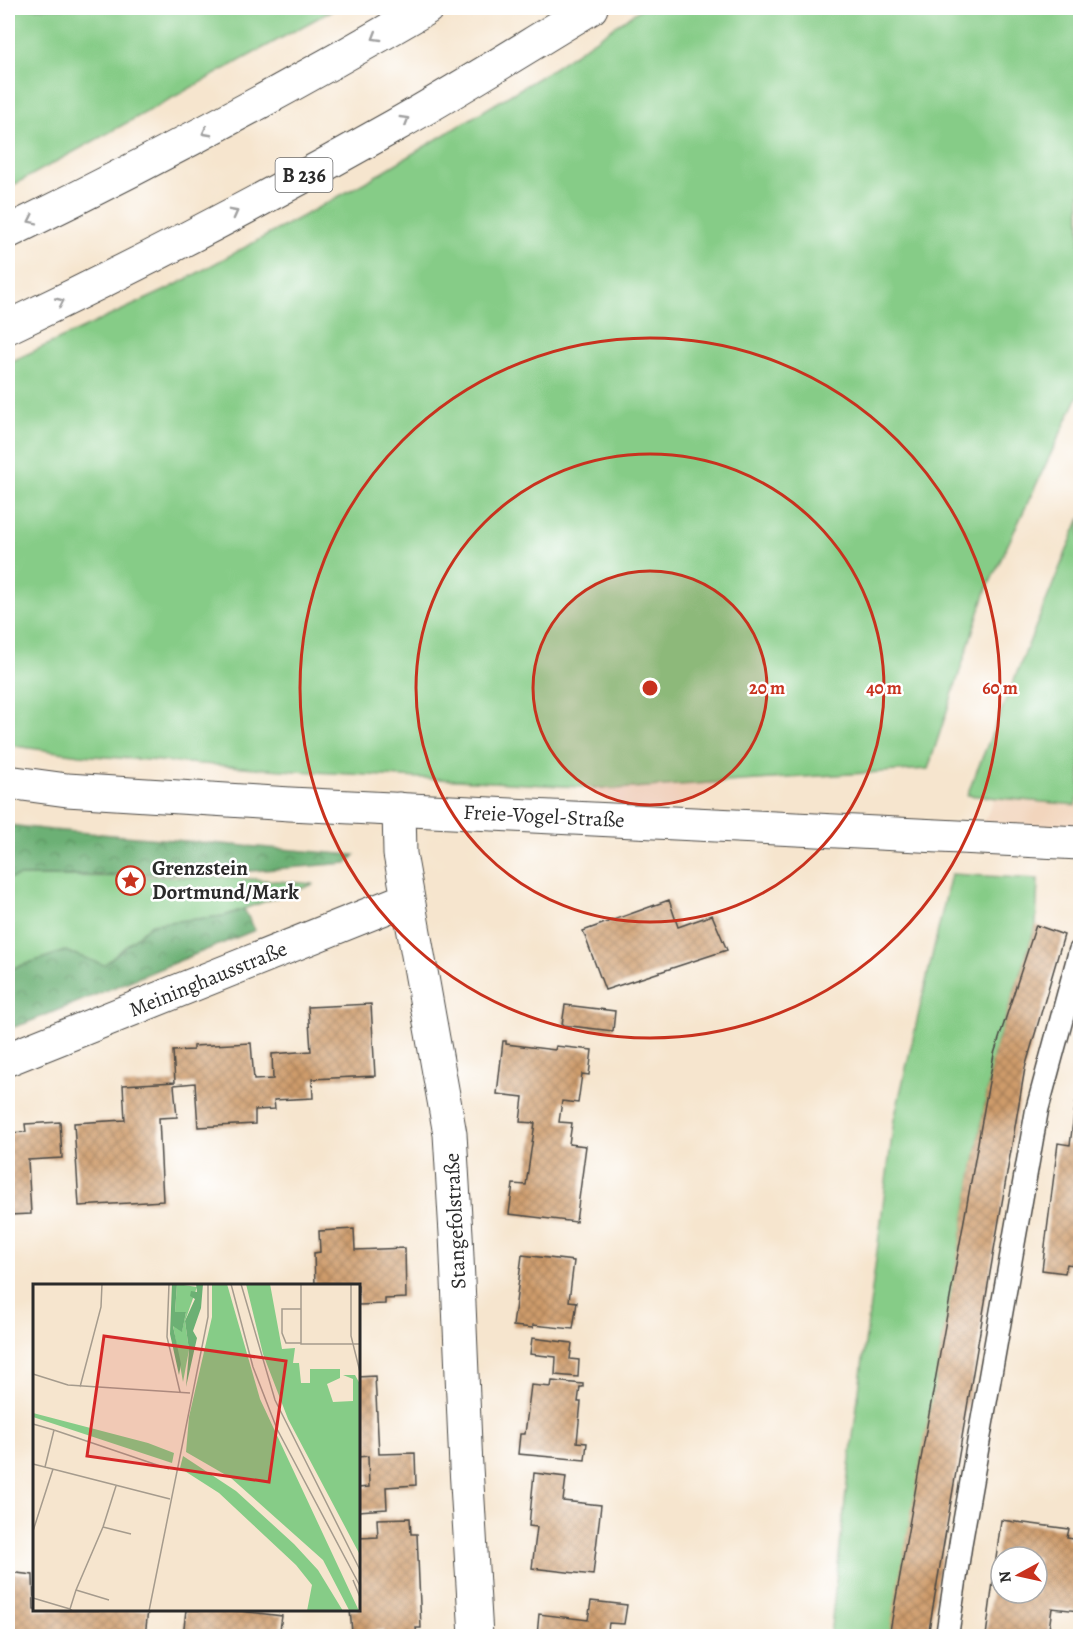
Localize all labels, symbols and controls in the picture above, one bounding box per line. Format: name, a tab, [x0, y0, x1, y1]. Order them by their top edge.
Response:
one-way arrow	[372, 30, 382, 42]
one-way arrow	[399, 115, 409, 127]
one-way arrow	[201, 125, 212, 136]
road number: B 236	[276, 158, 332, 192]
one-way arrow	[228, 209, 238, 220]
one-way arrow	[27, 213, 38, 225]
one-way arrow	[54, 297, 65, 309]
text: 20 m	[749, 676, 785, 700]
text: 40 m	[866, 676, 902, 700]
text: 60 m	[982, 676, 1018, 700]
centre of rings	[640, 678, 660, 698]
street label: Freie-Vogel-Straße	[463, 798, 625, 834]
place label: Grenzstein Dortmund/Mark	[152, 854, 299, 906]
place icon: Grenzstein Dortmund/Mark	[115, 864, 147, 896]
street label: Meininghausstraße	[125, 935, 291, 1023]
street label: Stangefolstraße	[437, 1152, 473, 1290]
inset map	[33, 1284, 360, 1611]
north arrow	[989, 1545, 1049, 1605]
text: N	[993, 1569, 1017, 1584]

